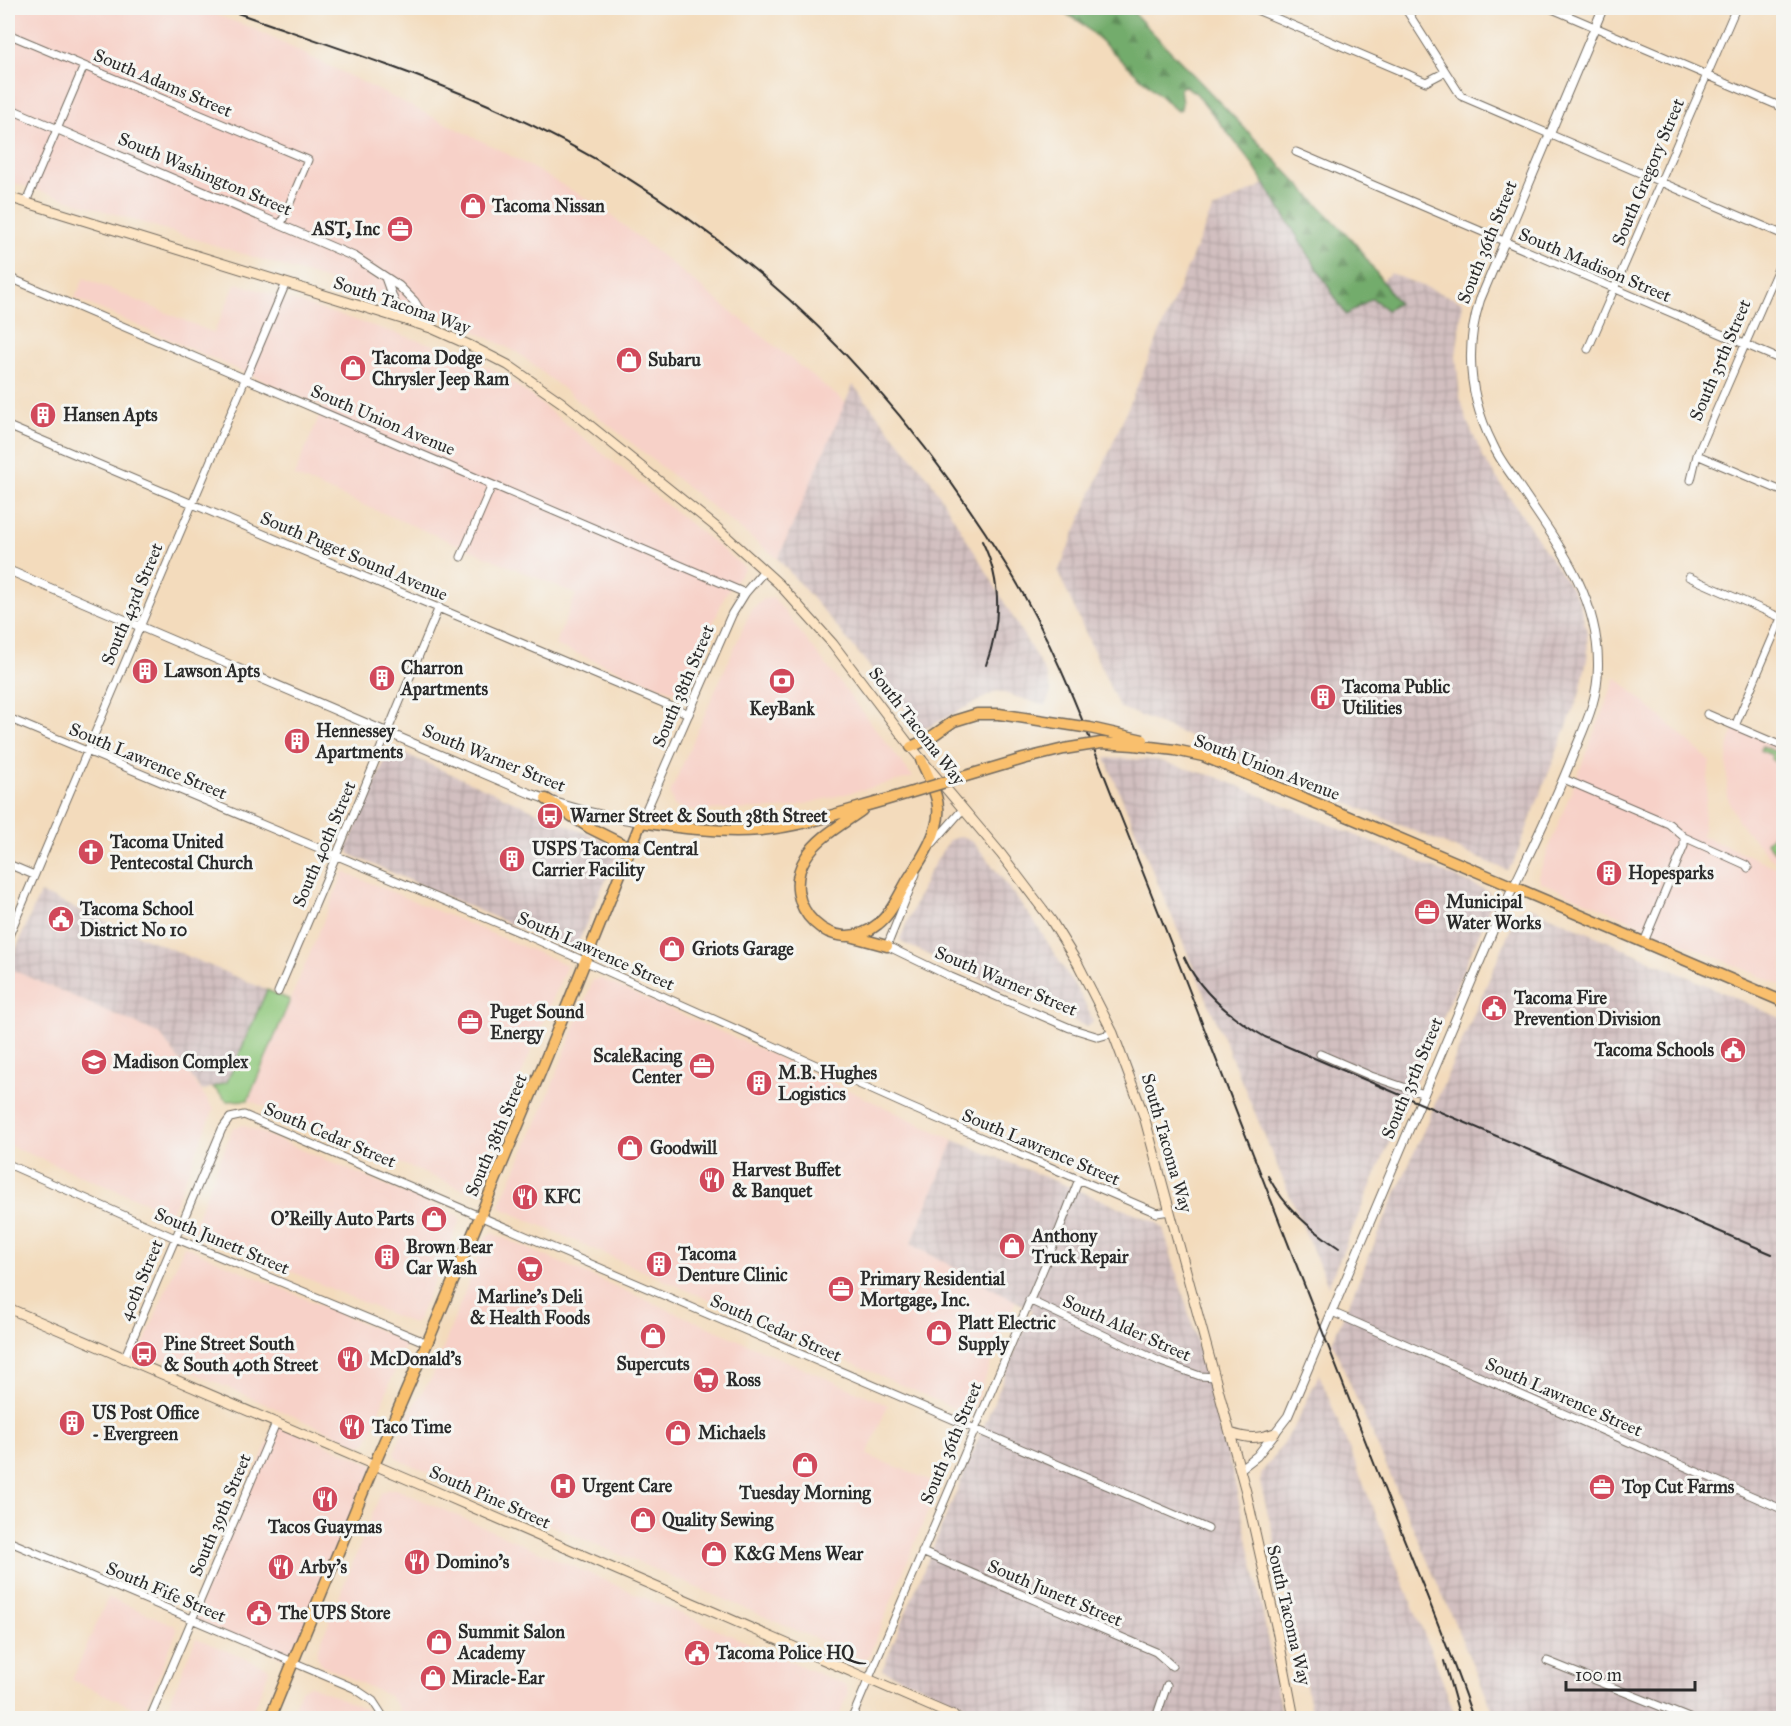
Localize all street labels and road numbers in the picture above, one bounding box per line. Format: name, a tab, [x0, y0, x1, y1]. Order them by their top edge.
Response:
street label: South Adams Street	[90, 44, 236, 122]
street label: South Gregory Street	[1607, 94, 1690, 249]
street label: South Washington Street	[114, 127, 296, 222]
street label: South 36th Street	[1452, 177, 1522, 307]
street label: South Madison Street	[1515, 223, 1675, 307]
street label: South Tacoma Way	[331, 271, 474, 339]
street label: South 35th Street	[1684, 295, 1756, 424]
street label: South Union Avenue	[308, 380, 458, 460]
street label: South Puget Sound Avenue	[257, 507, 451, 606]
street label: South 43rd Street	[96, 539, 168, 669]
street label: South 38th Street	[647, 621, 719, 751]
street label: South Tacoma Way	[864, 663, 970, 790]
street label: South Lawrence Street	[66, 718, 231, 804]
street label: South Warner Street	[419, 719, 569, 797]
street label: South Union Avenue	[1191, 729, 1343, 805]
street label: South 40th Street	[288, 777, 361, 910]
street label: South Lawrence Street	[514, 906, 678, 996]
street label: South Warner Street	[931, 941, 1081, 1021]
street label: South 35th Street	[1376, 1013, 1448, 1142]
street label: South 38th Street	[460, 1070, 532, 1200]
street label: South Tacoma Way	[1137, 1071, 1198, 1216]
street label: South Cedar Street	[261, 1097, 400, 1173]
street label: South Lawrence Street	[959, 1104, 1124, 1190]
street label: South Junett Street	[151, 1203, 293, 1281]
street label: 40th Street	[114, 1236, 168, 1324]
street label: South Cedar Street	[707, 1289, 846, 1367]
street label: South Alder Street	[1059, 1290, 1195, 1366]
street label: South Lawrence Street	[1482, 1352, 1646, 1442]
street label: South 36th Street	[915, 1378, 987, 1508]
street label: South 39th Street	[184, 1450, 256, 1580]
street label: South Pine Street	[426, 1460, 555, 1534]
street label: South Tacoma Way	[1262, 1543, 1316, 1688]
street label: South Junett Street	[984, 1555, 1126, 1633]
street label: South Fife Street	[103, 1557, 230, 1627]

